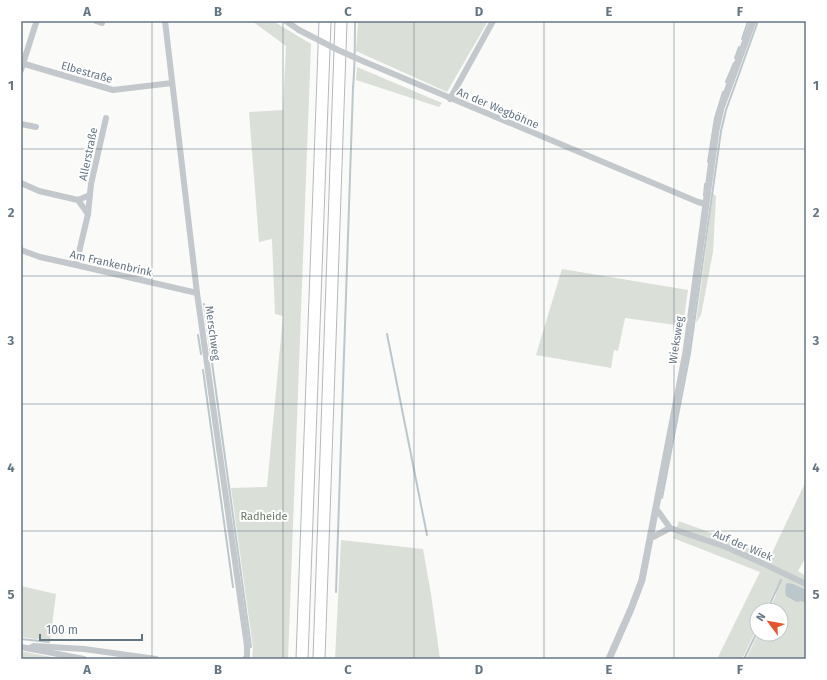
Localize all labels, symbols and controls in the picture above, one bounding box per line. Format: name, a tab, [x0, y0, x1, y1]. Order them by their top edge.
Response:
text: A	[82, 4, 91, 19]
text: B	[214, 4, 222, 19]
text: C	[344, 4, 352, 19]
text: D	[475, 4, 484, 19]
text: E	[606, 4, 613, 19]
text: F	[737, 4, 744, 19]
street label: Elbestraße	[60, 59, 114, 86]
text: 1	[8, 78, 14, 93]
text: 1	[813, 78, 819, 93]
street label: An der Wegböhne	[455, 85, 541, 132]
street label: Allerstraße	[76, 126, 100, 182]
text: 2	[8, 205, 15, 220]
text: 2	[813, 205, 820, 220]
street label: Am Frankenbrink	[69, 248, 154, 279]
street label: Merschweg	[202, 305, 223, 362]
street label: Wieksweg	[666, 315, 687, 365]
text: 3	[7, 333, 15, 348]
text: 3	[812, 333, 820, 348]
text: 4	[7, 460, 15, 475]
text: 4	[812, 460, 820, 475]
park label: Radheide	[240, 510, 288, 523]
street label: Auf der Wiek	[711, 527, 775, 564]
text: 5	[8, 587, 15, 602]
text: 5	[813, 587, 820, 602]
north arrow	[749, 602, 789, 642]
text: N	[753, 610, 768, 624]
scale bar	[40, 616, 142, 642]
text: 100 m	[46, 623, 78, 637]
text: A	[82, 662, 91, 677]
text: B	[214, 662, 222, 677]
text: C	[344, 662, 352, 677]
text: D	[475, 662, 484, 677]
text: E	[606, 662, 613, 677]
text: F	[737, 662, 744, 677]

